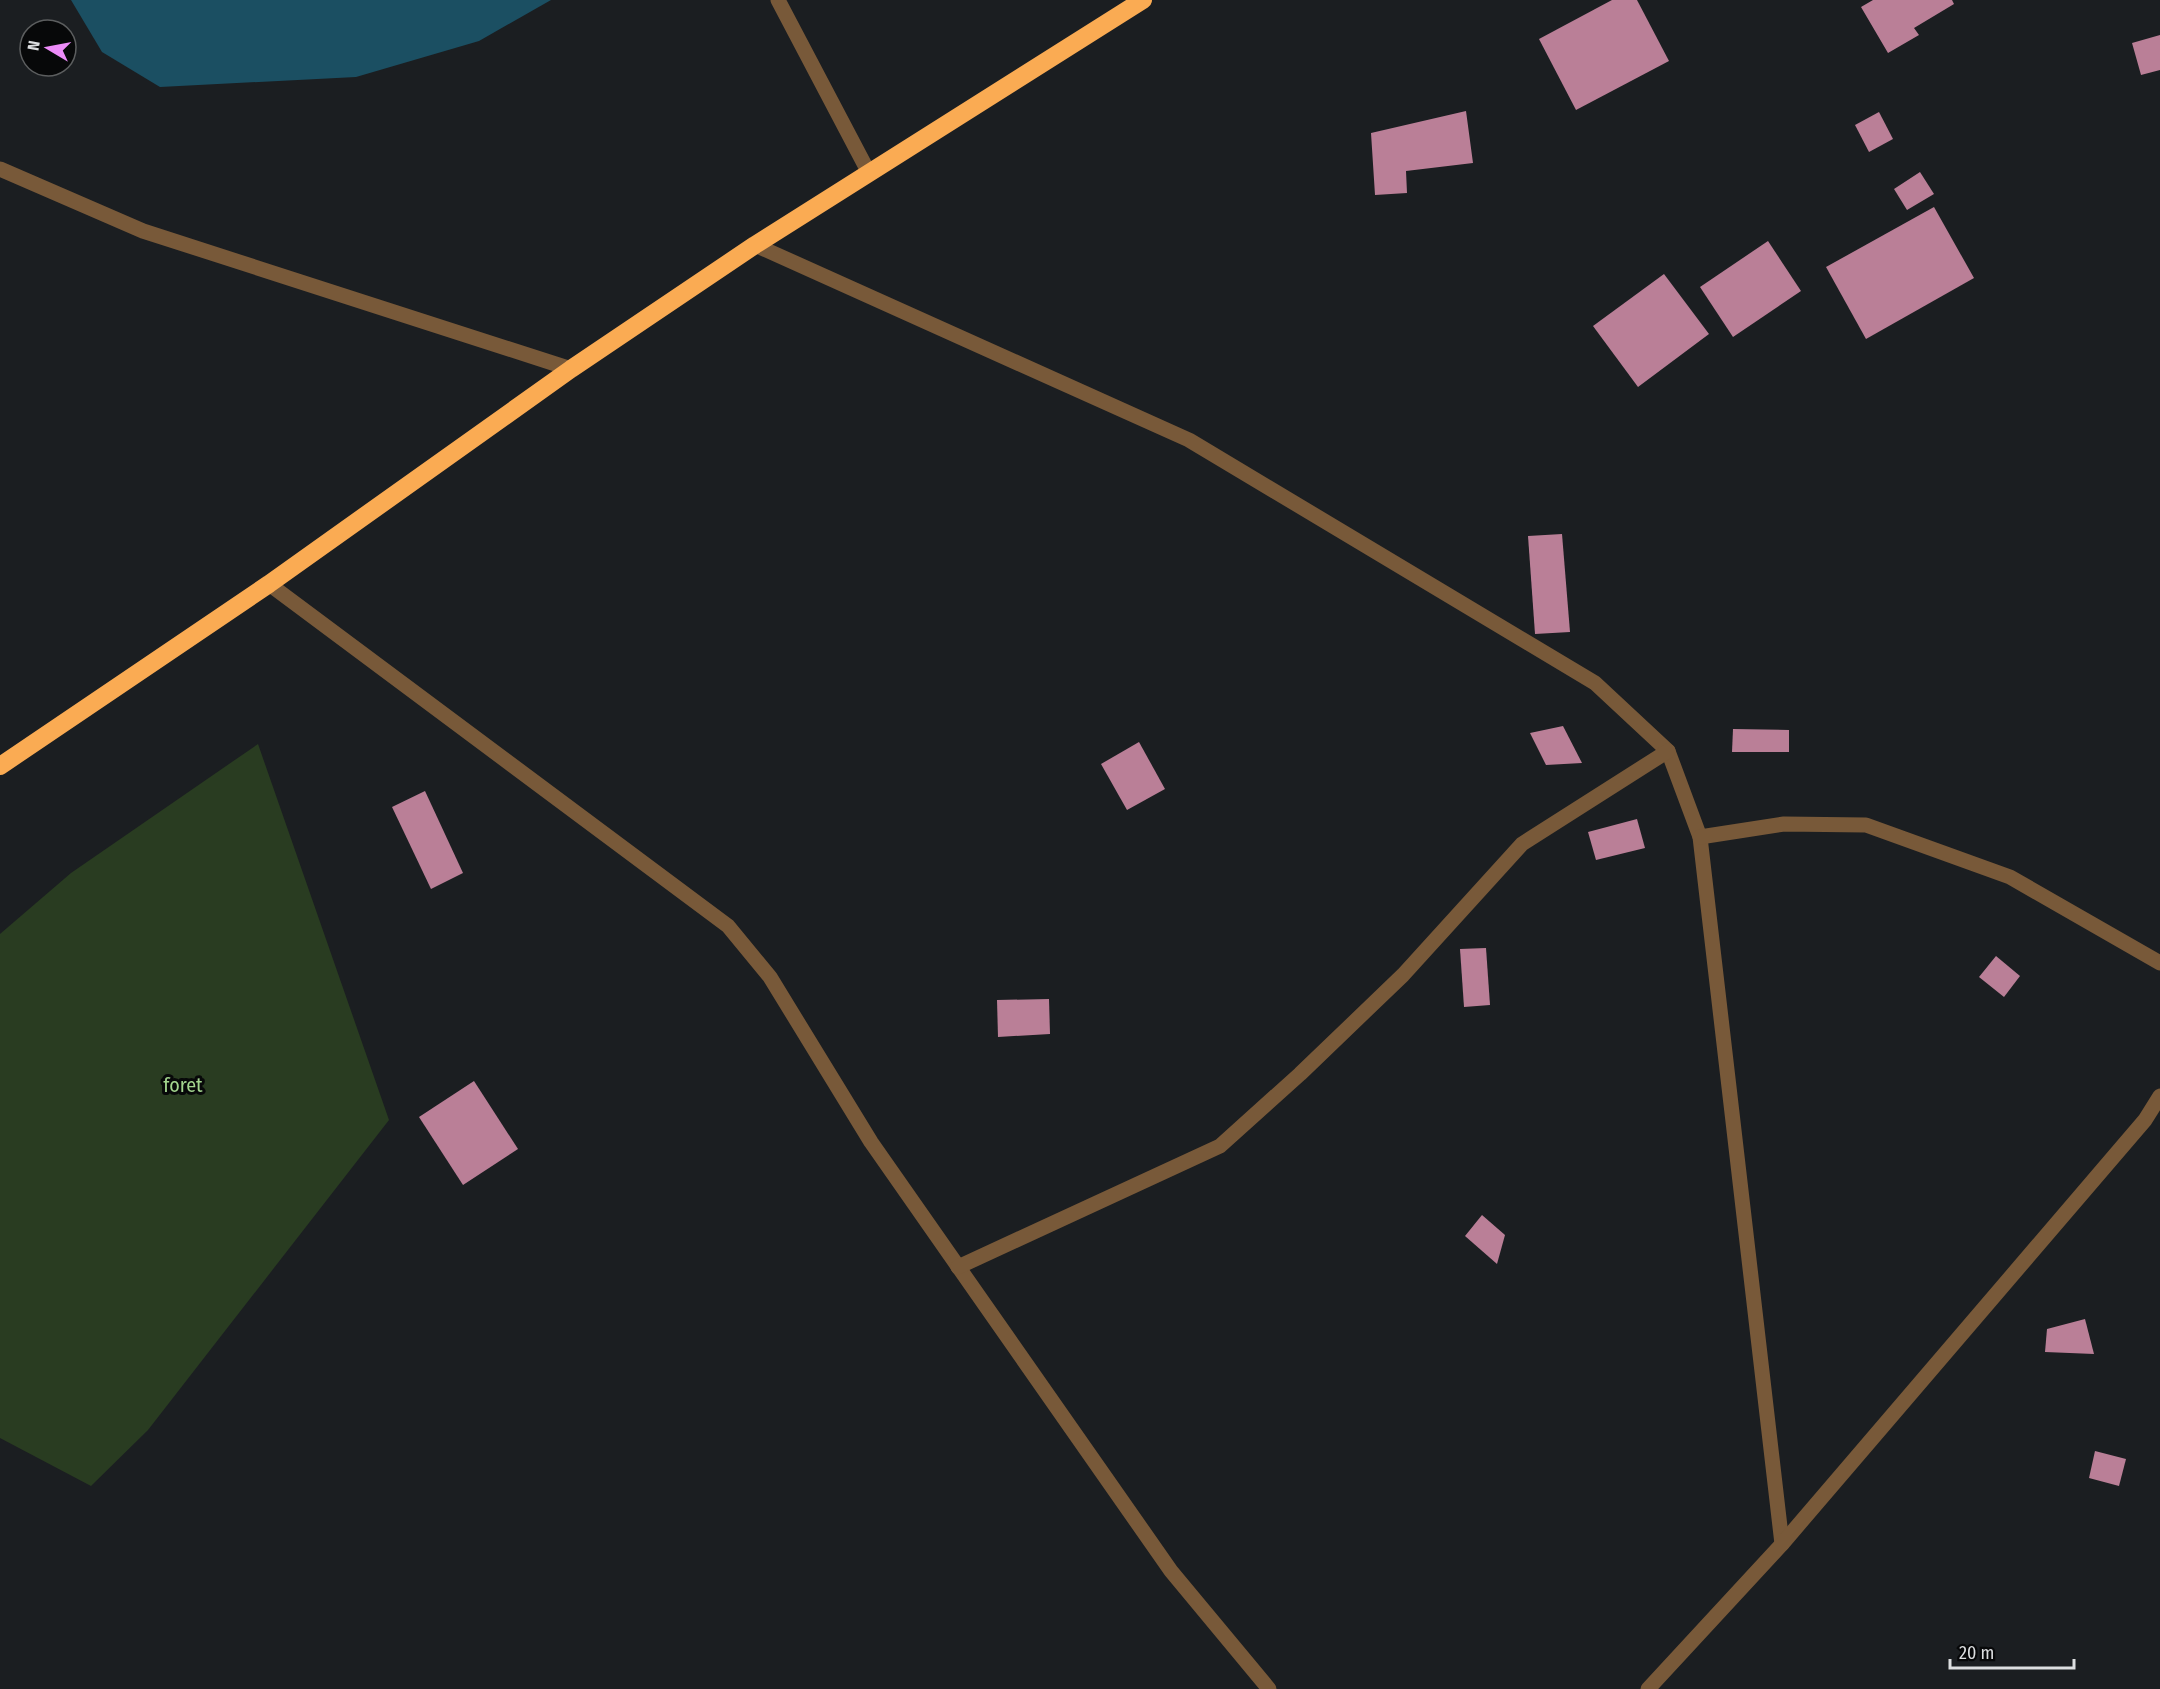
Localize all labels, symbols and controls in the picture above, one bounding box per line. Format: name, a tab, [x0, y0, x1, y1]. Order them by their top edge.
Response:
north arrow	[18, 18, 78, 78]
text: N	[24, 39, 44, 52]
park label: foret	[163, 1073, 203, 1097]
scale bar	[1950, 1632, 2074, 1670]
text: 20 m	[1959, 1642, 1994, 1664]

